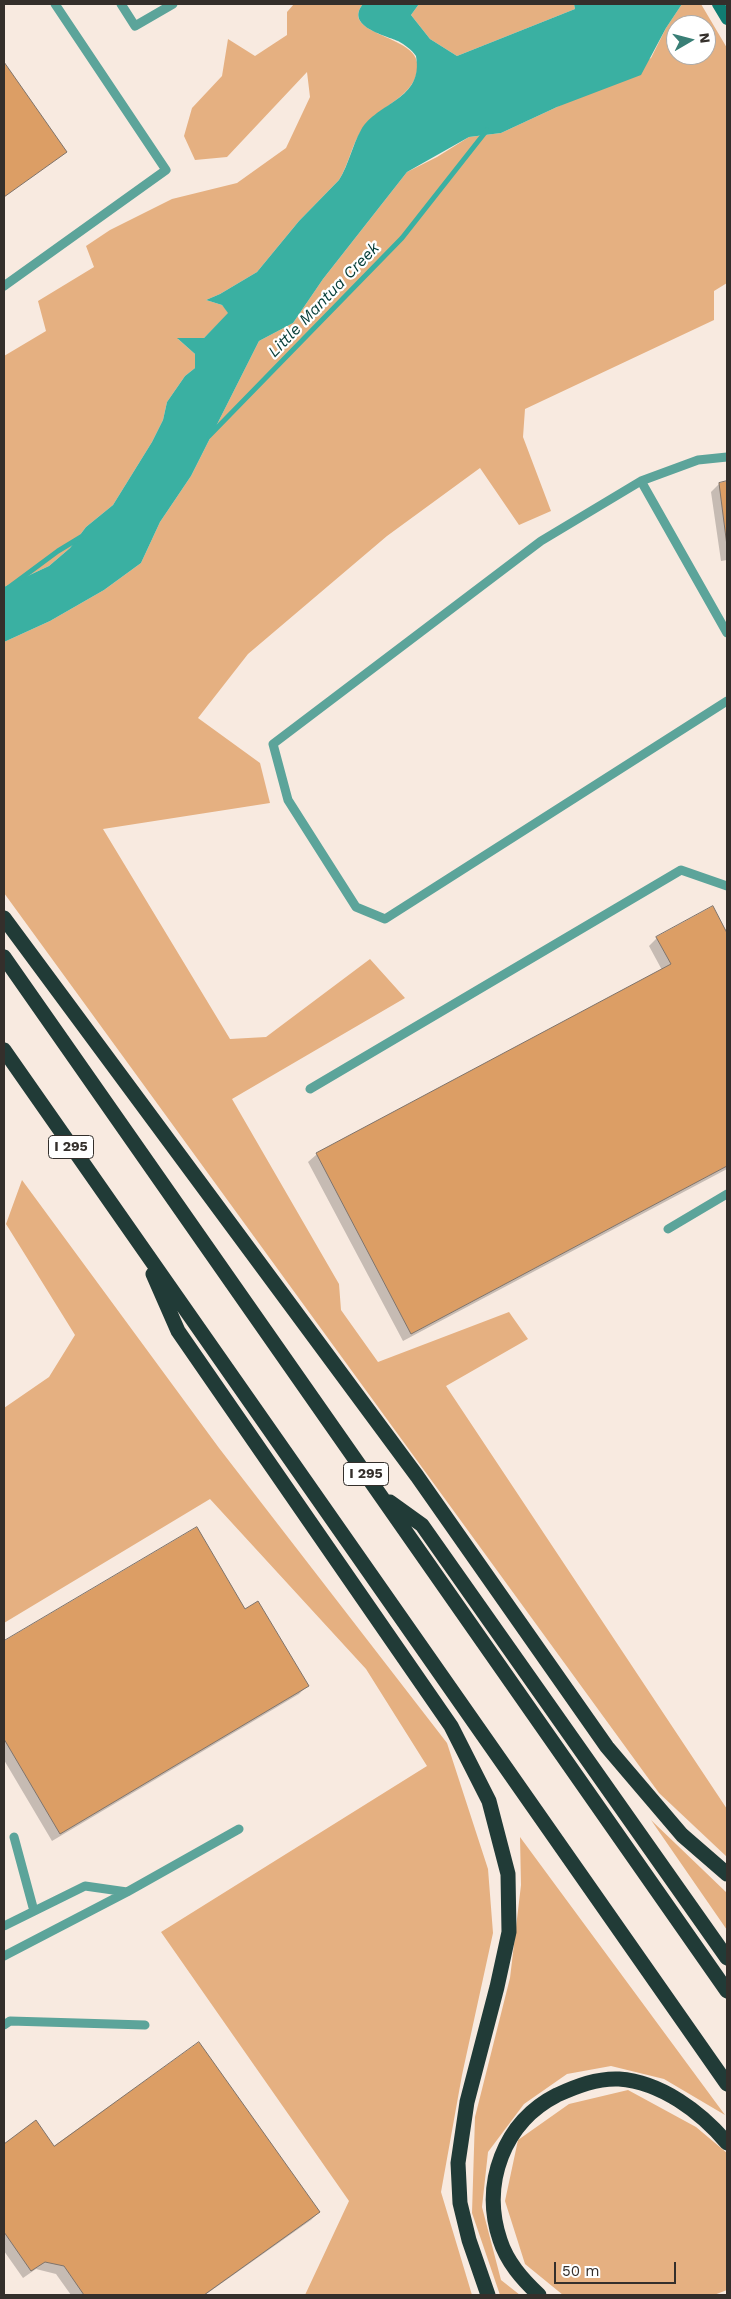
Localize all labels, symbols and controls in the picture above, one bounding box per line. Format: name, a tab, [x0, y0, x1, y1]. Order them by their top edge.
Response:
north arrow	[666, 15, 716, 65]
text: N	[696, 32, 714, 44]
water label: Little Mantua Creek	[264, 239, 384, 361]
road number: I 295	[48, 1136, 94, 1158]
road number: I 295	[344, 1462, 388, 1486]
scale bar	[556, 2252, 678, 2284]
text: 50 m	[562, 2262, 599, 2280]

